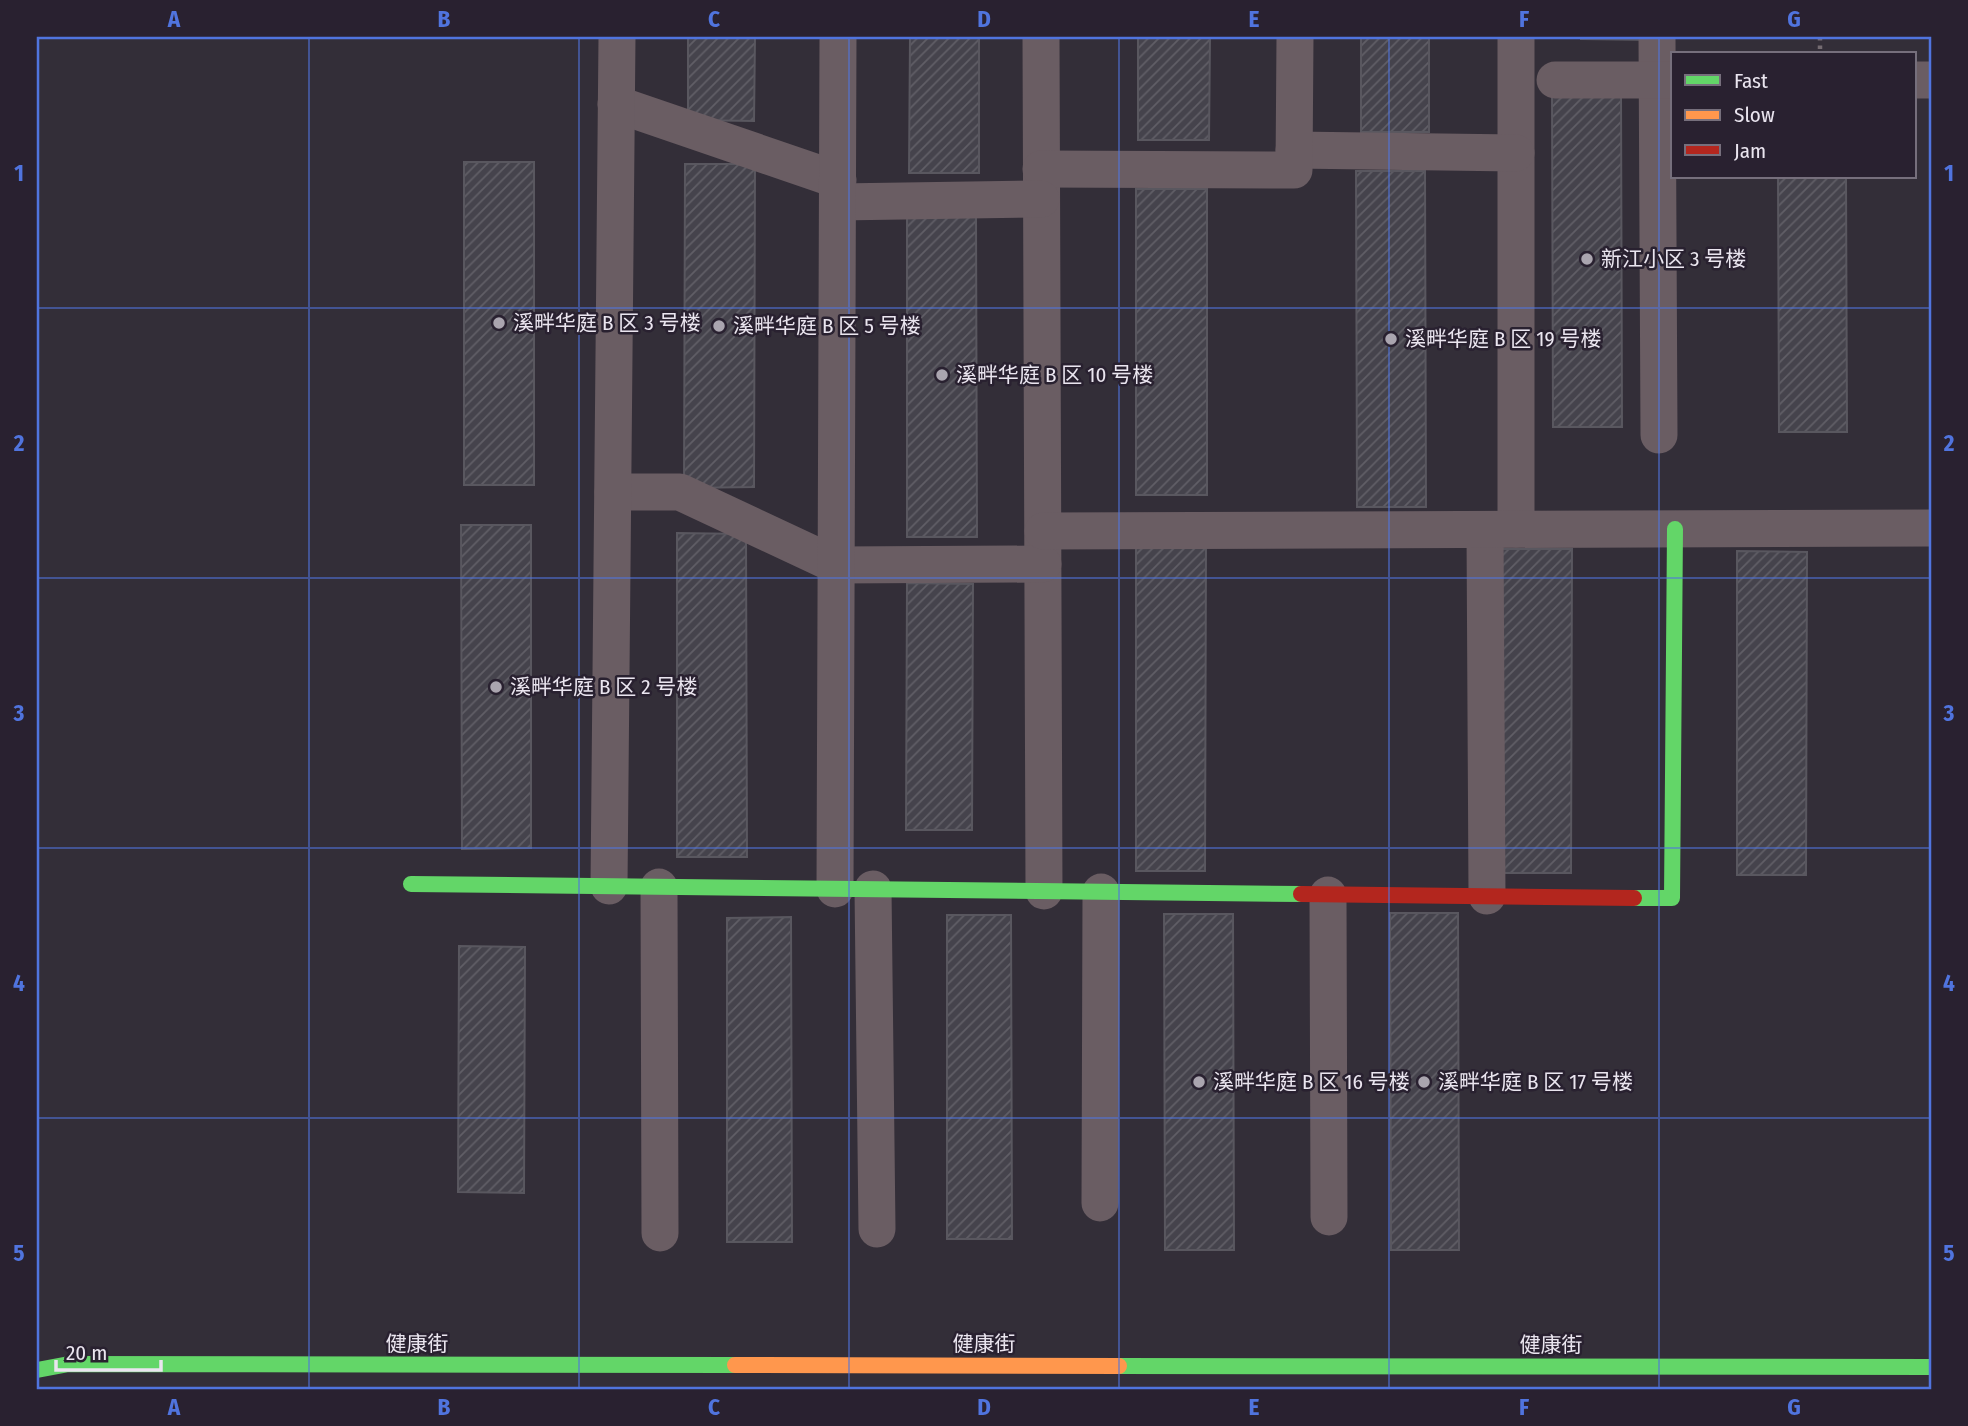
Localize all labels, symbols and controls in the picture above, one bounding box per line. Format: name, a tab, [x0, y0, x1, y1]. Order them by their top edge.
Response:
text: A	[167, 5, 181, 33]
text: B	[438, 5, 451, 33]
text: C	[708, 5, 720, 33]
text: D	[977, 5, 991, 33]
text: E	[1249, 5, 1260, 33]
text: F	[1519, 5, 1529, 33]
text: G	[1787, 5, 1801, 33]
legend	[1671, 52, 1916, 178]
text: Fast	[1734, 68, 1768, 94]
text: Slow	[1734, 102, 1775, 128]
text: Jam	[1734, 138, 1766, 164]
text: 1	[14, 159, 24, 187]
text: 1	[1944, 159, 1954, 187]
place label: 新江小区 3 号楼	[1601, 246, 1746, 272]
marker: 新江小区 3 号楼	[1579, 251, 1595, 267]
place label: 溪畔华庭 B 区 3 号楼	[513, 310, 701, 336]
place label: 溪畔华庭 B 区 5 号楼	[733, 313, 921, 339]
marker: 溪畔华庭 B 区 3 号楼	[491, 315, 507, 331]
marker: 溪畔华庭 B 区 5 号楼	[711, 318, 727, 334]
place label: 溪畔华庭 B 区 19 号楼	[1405, 326, 1602, 352]
marker: 溪畔华庭 B 区 19 号楼	[1383, 331, 1399, 347]
place label: 溪畔华庭 B 区 10 号楼	[956, 362, 1153, 388]
marker: 溪畔华庭 B 区 10 号楼	[934, 367, 950, 383]
text: 2	[13, 429, 25, 457]
text: 2	[1943, 429, 1955, 457]
place label: 溪畔华庭 B 区 2 号楼	[510, 674, 698, 700]
marker: 溪畔华庭 B 区 2 号楼	[488, 679, 504, 695]
text: 3	[13, 699, 25, 727]
text: 3	[1943, 699, 1955, 727]
text: 4	[13, 969, 25, 997]
text: 4	[1943, 969, 1955, 997]
place label: 溪畔华庭 B 区 16 号楼	[1213, 1069, 1410, 1095]
place label: 溪畔华庭 B 区 17 号楼	[1438, 1069, 1633, 1095]
marker: 溪畔华庭 B 区 16 号楼	[1191, 1074, 1207, 1090]
marker: 溪畔华庭 B 区 17 号楼	[1416, 1074, 1432, 1090]
text: 5	[13, 1239, 25, 1267]
text: 5	[1943, 1239, 1955, 1267]
scale bar	[56, 1328, 161, 1372]
street label: 健康街	[386, 1331, 449, 1357]
street label: 健康街	[953, 1331, 1016, 1357]
street label: 健康街	[1520, 1332, 1583, 1358]
text: 20 m	[66, 1340, 107, 1366]
text: A	[167, 1393, 181, 1421]
text: B	[438, 1393, 451, 1421]
text: C	[708, 1393, 720, 1421]
text: D	[977, 1393, 991, 1421]
text: E	[1249, 1393, 1260, 1421]
text: F	[1519, 1393, 1529, 1421]
text: G	[1787, 1393, 1801, 1421]

